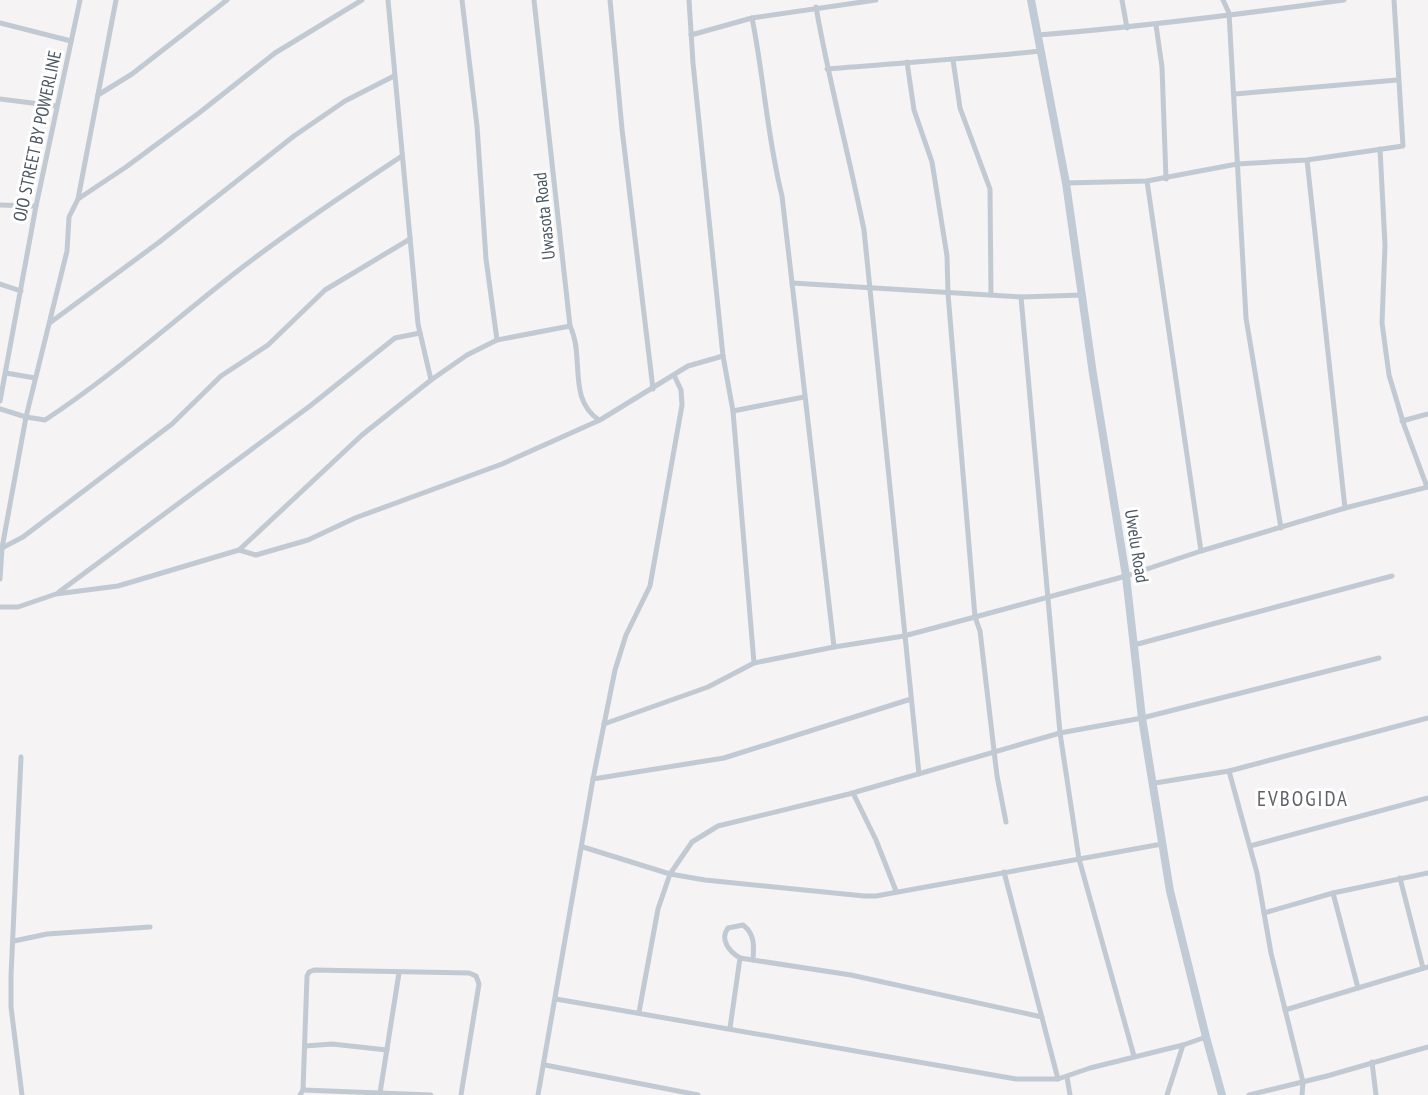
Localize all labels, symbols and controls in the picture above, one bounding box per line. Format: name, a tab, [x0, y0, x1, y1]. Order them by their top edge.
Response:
street label: OJO STREET BY POWERLINE	[8, 48, 66, 224]
street label: Uwasota Road	[528, 171, 560, 261]
street label: Uwelu Road	[1120, 508, 1154, 584]
district label: EVBOGIDA	[1257, 785, 1349, 812]

